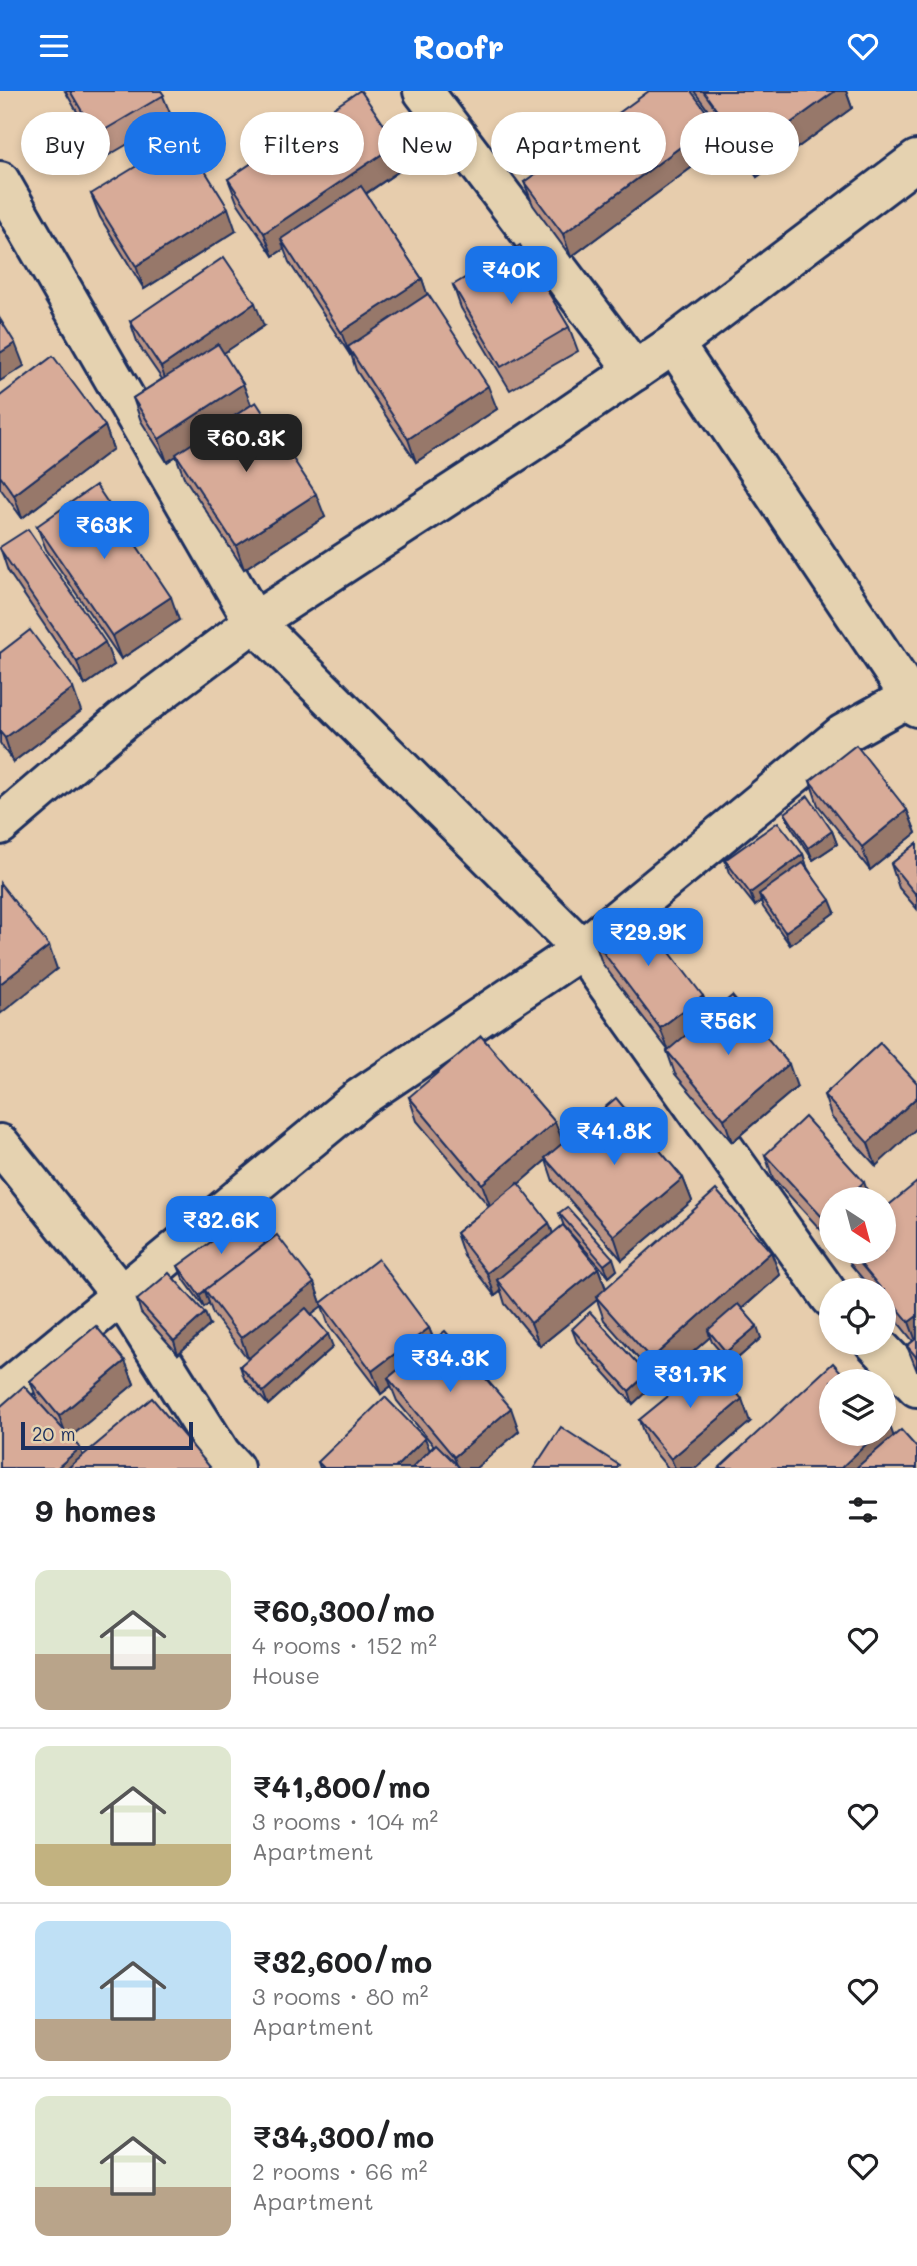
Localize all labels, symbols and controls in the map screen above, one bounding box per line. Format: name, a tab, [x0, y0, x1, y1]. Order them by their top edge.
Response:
text: Roofr	[413, 25, 504, 67]
icon: menu	[35, 27, 73, 65]
icon: heart	[844, 27, 882, 65]
chip: Buy	[21, 112, 110, 175]
chip: Rent	[124, 112, 226, 175]
chip: Filters	[240, 112, 364, 175]
chip: New	[378, 112, 477, 175]
chip: Apartment	[491, 112, 666, 175]
chip: House	[680, 112, 799, 175]
pin: ₹40K	[470, 247, 552, 306]
text: ₹40K	[481, 254, 541, 284]
pin: ₹60.3K	[189, 415, 303, 474]
text: ₹60.3K	[206, 422, 286, 452]
pin: ₹63K	[63, 501, 145, 561]
text: ₹63K	[75, 509, 133, 539]
pin: ₹29.9K	[591, 909, 705, 968]
text: ₹29.9K	[609, 916, 687, 946]
pin: ₹56K	[687, 997, 769, 1057]
text: ₹56K	[699, 1005, 757, 1035]
pin: ₹41.8K	[557, 1107, 671, 1167]
text: ₹41.8K	[576, 1115, 652, 1145]
north arrow	[819, 1187, 896, 1263]
map controls	[819, 1187, 896, 1446]
pin: ₹32.6K	[164, 1197, 278, 1256]
text: ₹32.6K	[182, 1204, 260, 1234]
button: locate	[819, 1278, 896, 1355]
pin: ₹34.3K	[393, 1335, 507, 1394]
text: ₹34.3K	[410, 1342, 490, 1372]
pin: ₹31.7K	[633, 1351, 747, 1410]
text: ₹31.7K	[653, 1358, 727, 1388]
button: layers	[819, 1369, 896, 1446]
scale bar	[21, 1419, 192, 1451]
text: 20 m	[32, 1421, 76, 1446]
text: 9 homes	[35, 1490, 156, 1530]
icon: filters	[844, 1491, 882, 1529]
text: ₹60,300/mo	[252, 1590, 435, 1630]
icon: home	[91, 1598, 175, 1682]
icon: heart	[844, 1621, 882, 1659]
text: 4 rooms · 152 m²	[252, 1630, 437, 1660]
text: House	[252, 1660, 320, 1690]
text: ₹41,800/mo	[252, 1766, 430, 1806]
icon: home	[91, 1774, 175, 1858]
icon: heart	[844, 1797, 882, 1835]
text: 3 rooms · 104 m²	[252, 1806, 438, 1836]
text: Apartment	[252, 1836, 374, 1866]
text: ₹32,600/mo	[252, 1941, 432, 1981]
icon: home	[91, 1949, 175, 2033]
icon: heart	[844, 1972, 882, 2010]
text: 3 rooms · 80 m²	[252, 1981, 428, 2011]
text: Apartment	[252, 2011, 374, 2041]
text: ₹34,300/mo	[252, 2116, 434, 2156]
icon: home	[91, 2124, 175, 2208]
icon: heart	[844, 2147, 882, 2185]
text: 2 rooms · 66 m²	[252, 2156, 427, 2186]
text: Apartment	[252, 2186, 374, 2216]

